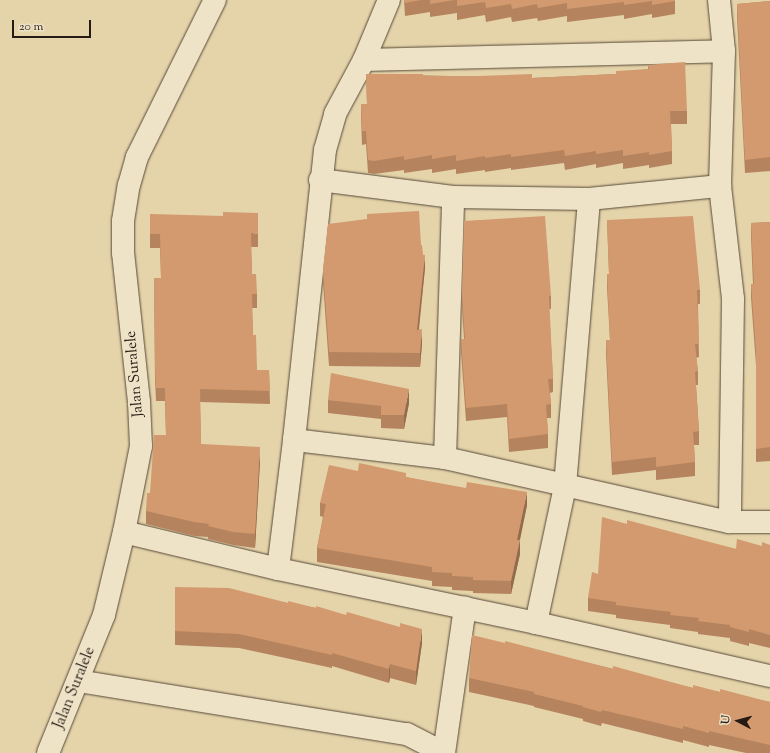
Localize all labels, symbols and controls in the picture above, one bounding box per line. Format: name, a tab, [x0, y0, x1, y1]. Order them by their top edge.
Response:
scale bar	[14, 12, 93, 38]
text: 20 m	[19, 18, 43, 36]
street label: Jalan Suralele	[122, 330, 148, 418]
street label: Jalan Suralele	[50, 645, 100, 731]
north arrow	[718, 701, 758, 741]
text: U	[718, 714, 734, 725]

